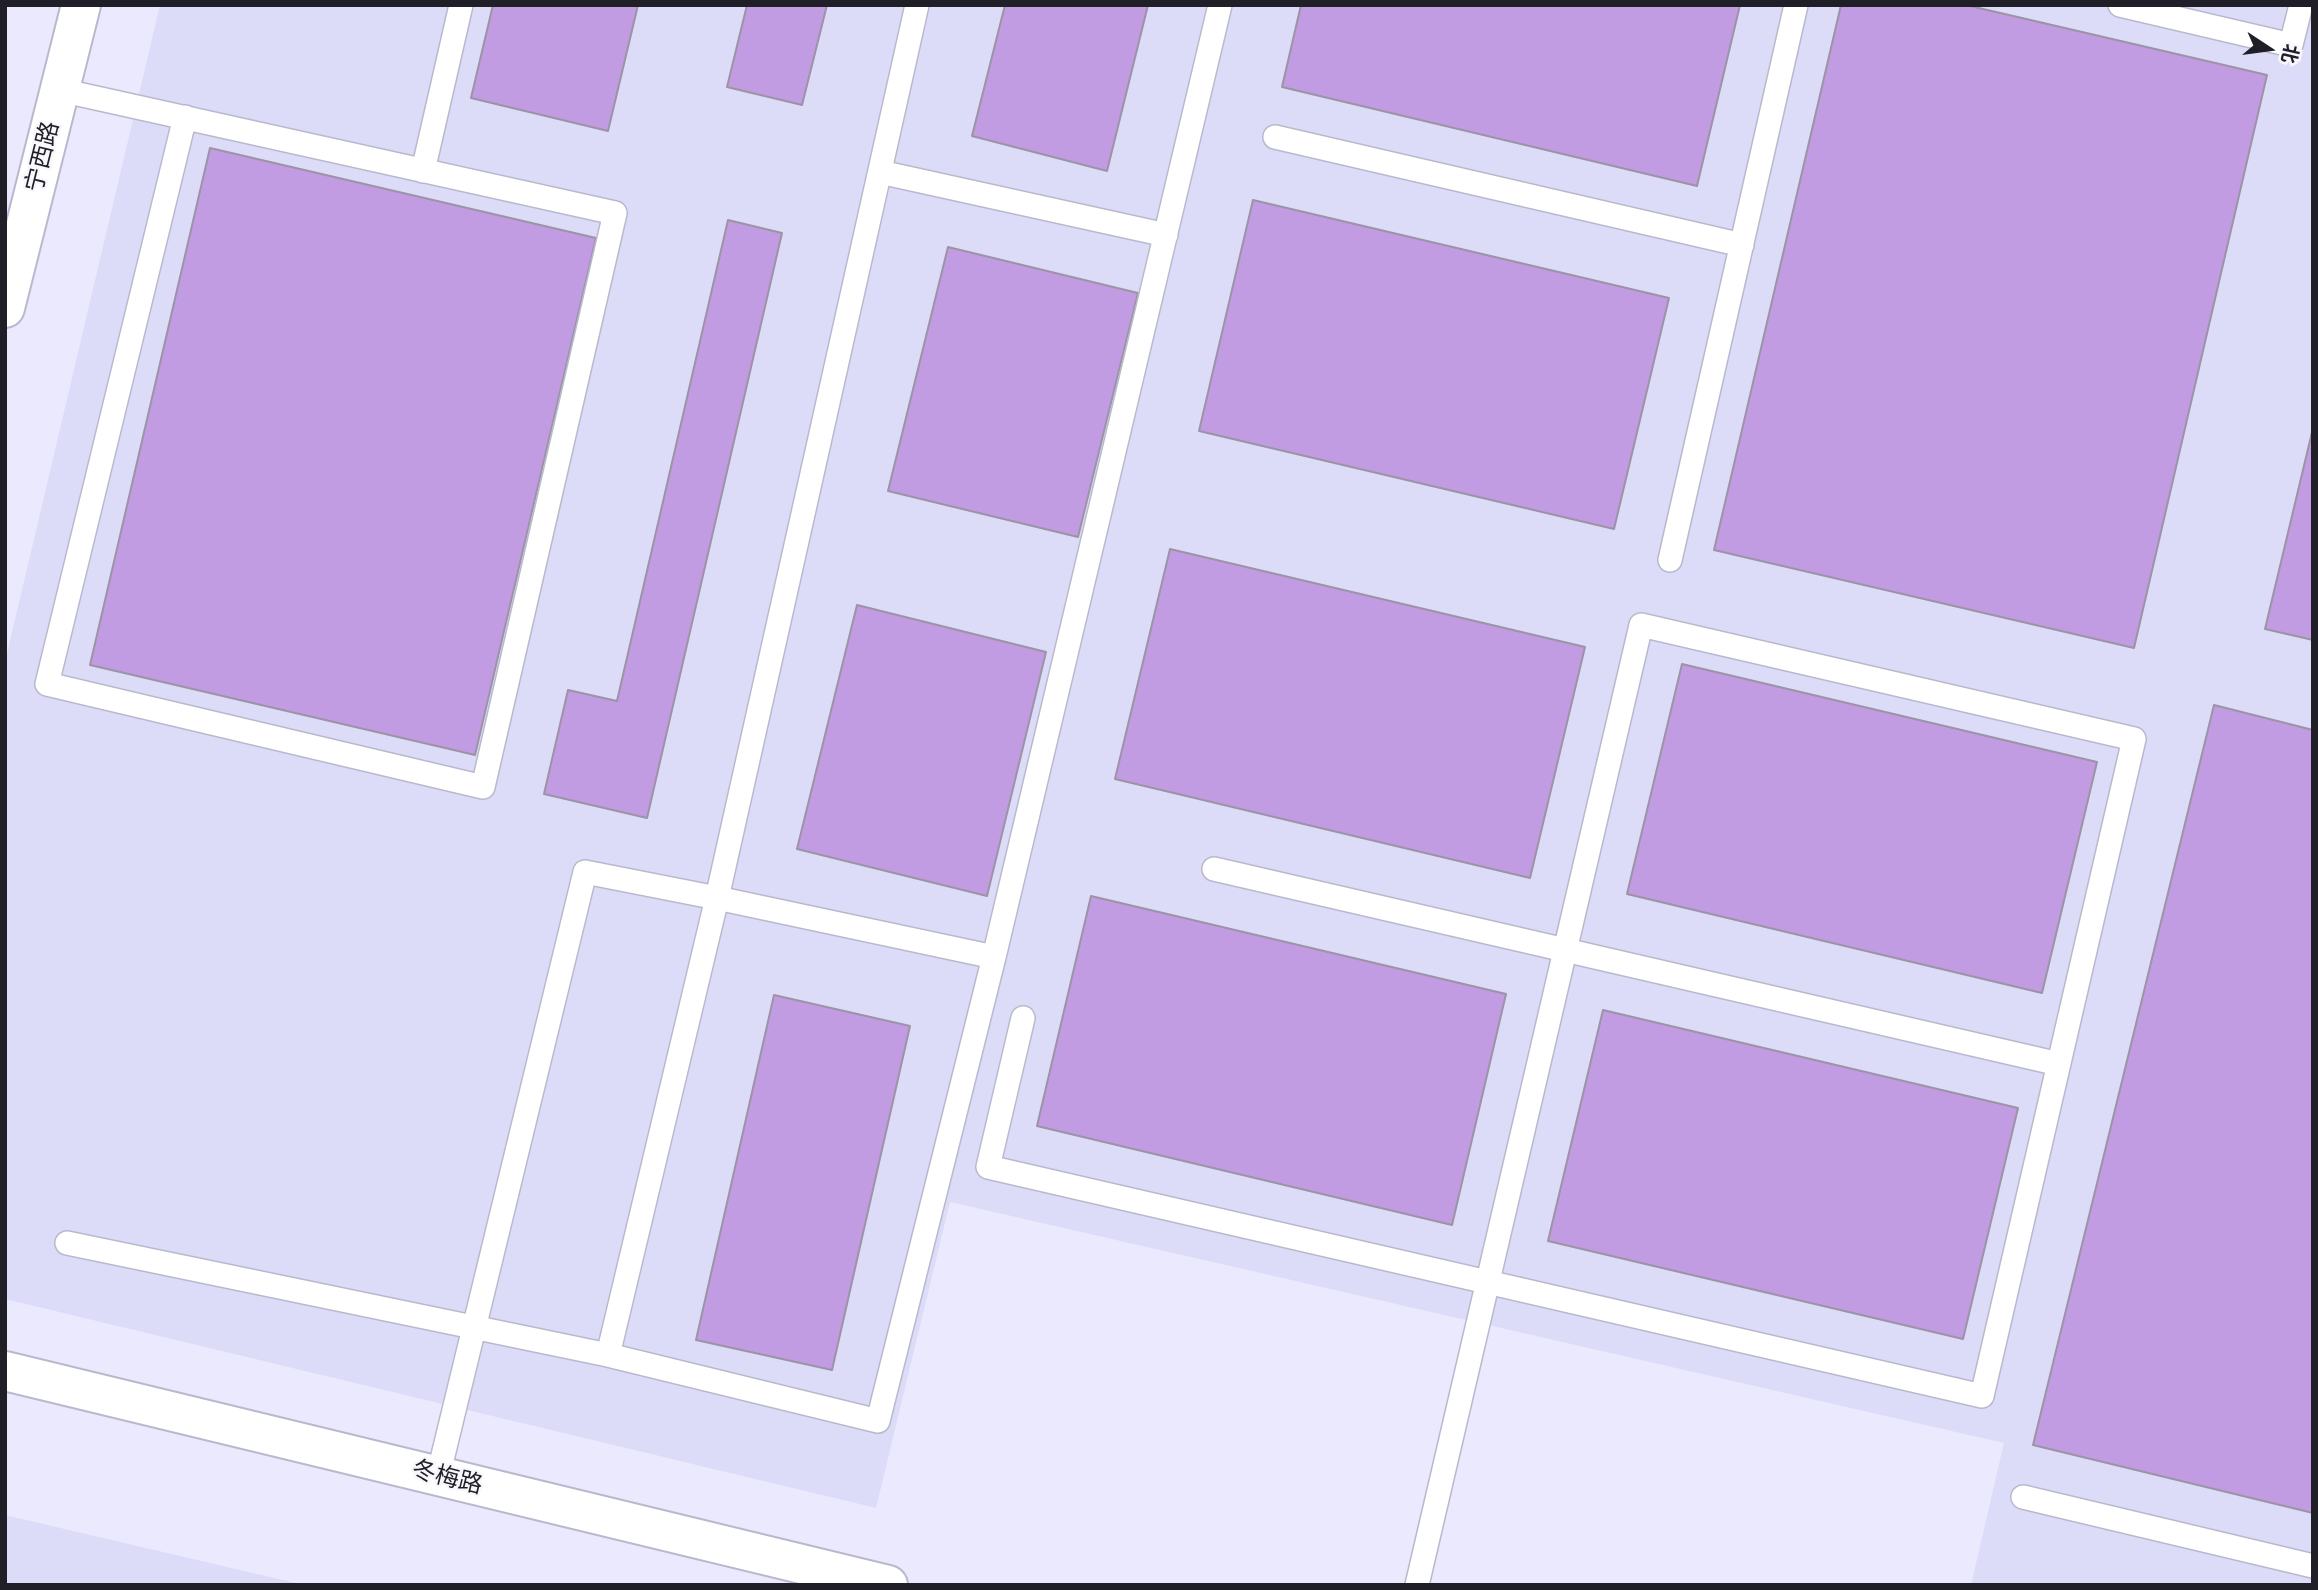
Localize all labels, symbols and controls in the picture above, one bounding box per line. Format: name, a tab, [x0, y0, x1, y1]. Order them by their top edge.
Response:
north arrow	[2234, 14, 2304, 84]
text: 北	[2277, 42, 2303, 66]
street label: 宁西路	[20, 119, 66, 195]
street label: 冬梅路	[409, 1455, 485, 1501]

